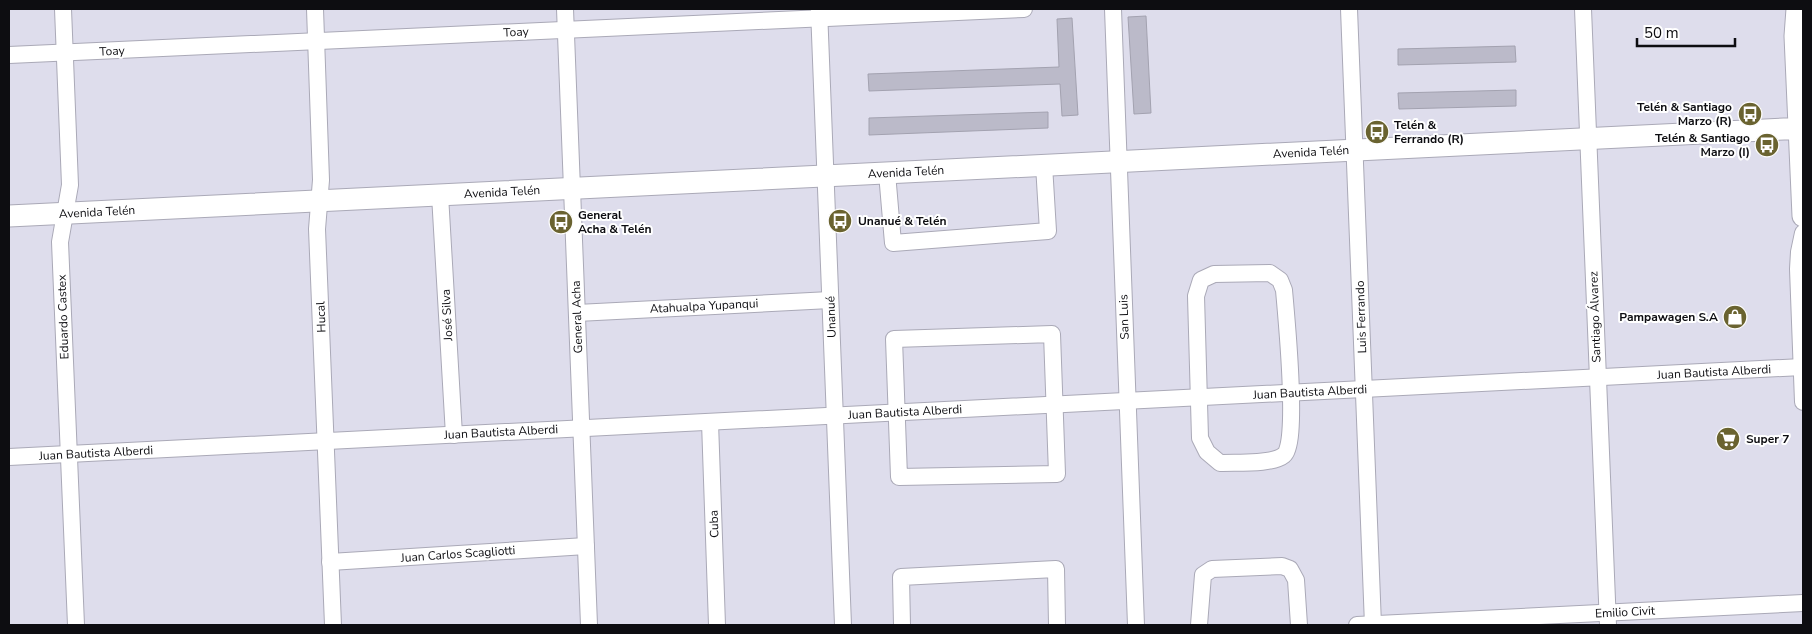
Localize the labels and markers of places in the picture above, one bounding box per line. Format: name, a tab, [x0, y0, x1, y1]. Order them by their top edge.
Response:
place label: Telén & Santiago Marzo (R)	[1637, 99, 1732, 129]
bus stop icon: Telén & Santiago Marzo (R)	[1737, 101, 1763, 127]
place label: Telén & Ferrando (R)	[1394, 117, 1464, 147]
bus stop icon: Telén & Ferrando (R)	[1364, 119, 1390, 145]
place label: Telén & Santiago Marzo (I)	[1655, 130, 1750, 160]
bus stop icon: Telén & Santiago Marzo (I)	[1754, 132, 1780, 158]
place label: General Acha & Telén	[578, 207, 652, 237]
bus stop icon: Unanué & Telén	[827, 208, 853, 234]
bus stop icon: General Acha & Telén	[548, 209, 574, 235]
place label: Unanué & Telén	[858, 213, 946, 229]
shop icon: Pampawagen S.A	[1722, 304, 1748, 330]
place label: Pampawagen S.A	[1619, 309, 1718, 325]
supermarket icon: Super 7	[1715, 426, 1741, 452]
place label: Super 7	[1746, 431, 1789, 447]

